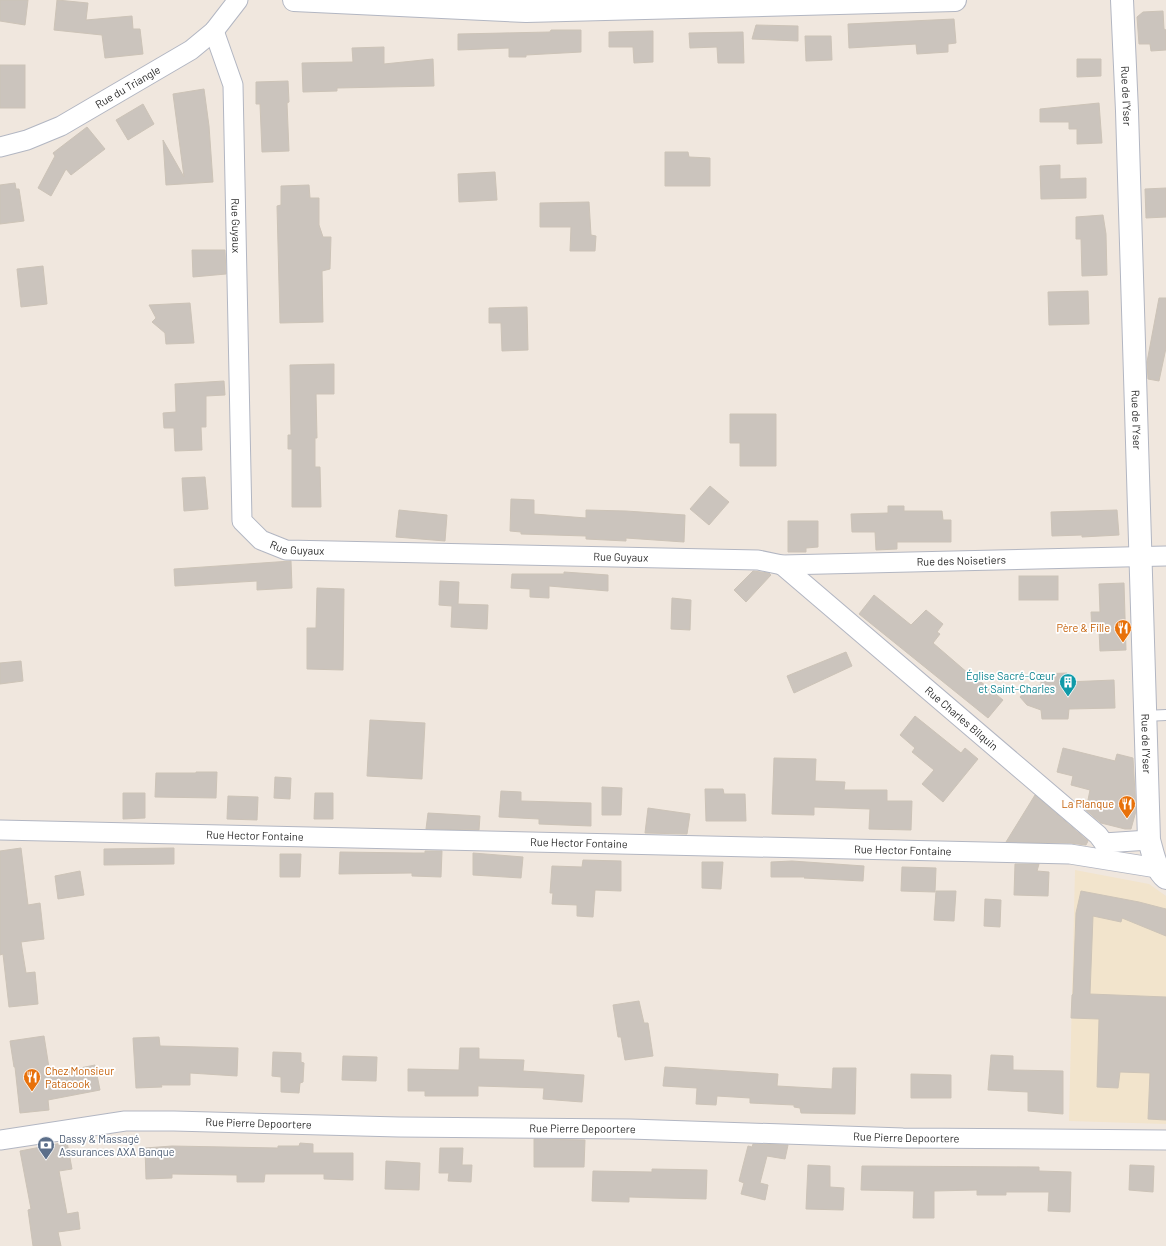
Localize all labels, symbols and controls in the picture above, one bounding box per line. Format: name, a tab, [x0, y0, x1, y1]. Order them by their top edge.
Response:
street label: Rue du Triangle	[93, 62, 163, 111]
street label: Rue de l'Yser	[1119, 66, 1134, 126]
street label: Rue Guyaux	[229, 198, 243, 253]
street label: Rue de l'Yser	[1129, 390, 1144, 450]
street label: Rue Guyaux	[268, 537, 325, 557]
street label: Rue Guyaux	[593, 550, 648, 564]
street label: Rue des Noisetiers	[916, 553, 1006, 568]
restaurant icon: Père & Fille	[1113, 618, 1133, 643]
place label: Père & Fille	[1056, 621, 1110, 634]
place label: Église Sacré-Cœur et Saint-Charles	[966, 669, 1055, 695]
building icon: Église Sacré-Cœur et Saint-Charles	[1058, 672, 1078, 697]
street label: Rue Charles Bilquin	[923, 683, 1001, 753]
street label: Rue de l'Yser	[1139, 713, 1154, 774]
restaurant icon: La Planque	[1117, 794, 1137, 819]
place label: La Planque	[1062, 797, 1114, 810]
street label: Rue Hector Fontaine	[206, 828, 304, 843]
street label: Rue Hector Fontaine	[530, 835, 628, 850]
street label: Rue Hector Fontaine	[854, 842, 952, 857]
place label: Chez Monsieur Patacook	[45, 1064, 114, 1090]
restaurant icon: Chez Monsieur Patacook	[22, 1067, 42, 1092]
street label: Rue Pierre Depoortere	[205, 1115, 312, 1131]
street label: Rue Pierre Depoortere	[529, 1121, 636, 1135]
street label: Rue Pierre Depoortere	[853, 1129, 960, 1144]
place label: Dassy & Massagé Assurances AXA Banque	[59, 1132, 175, 1158]
bank icon: Dassy & Massagé Assurances AXA Banque	[36, 1135, 56, 1160]

